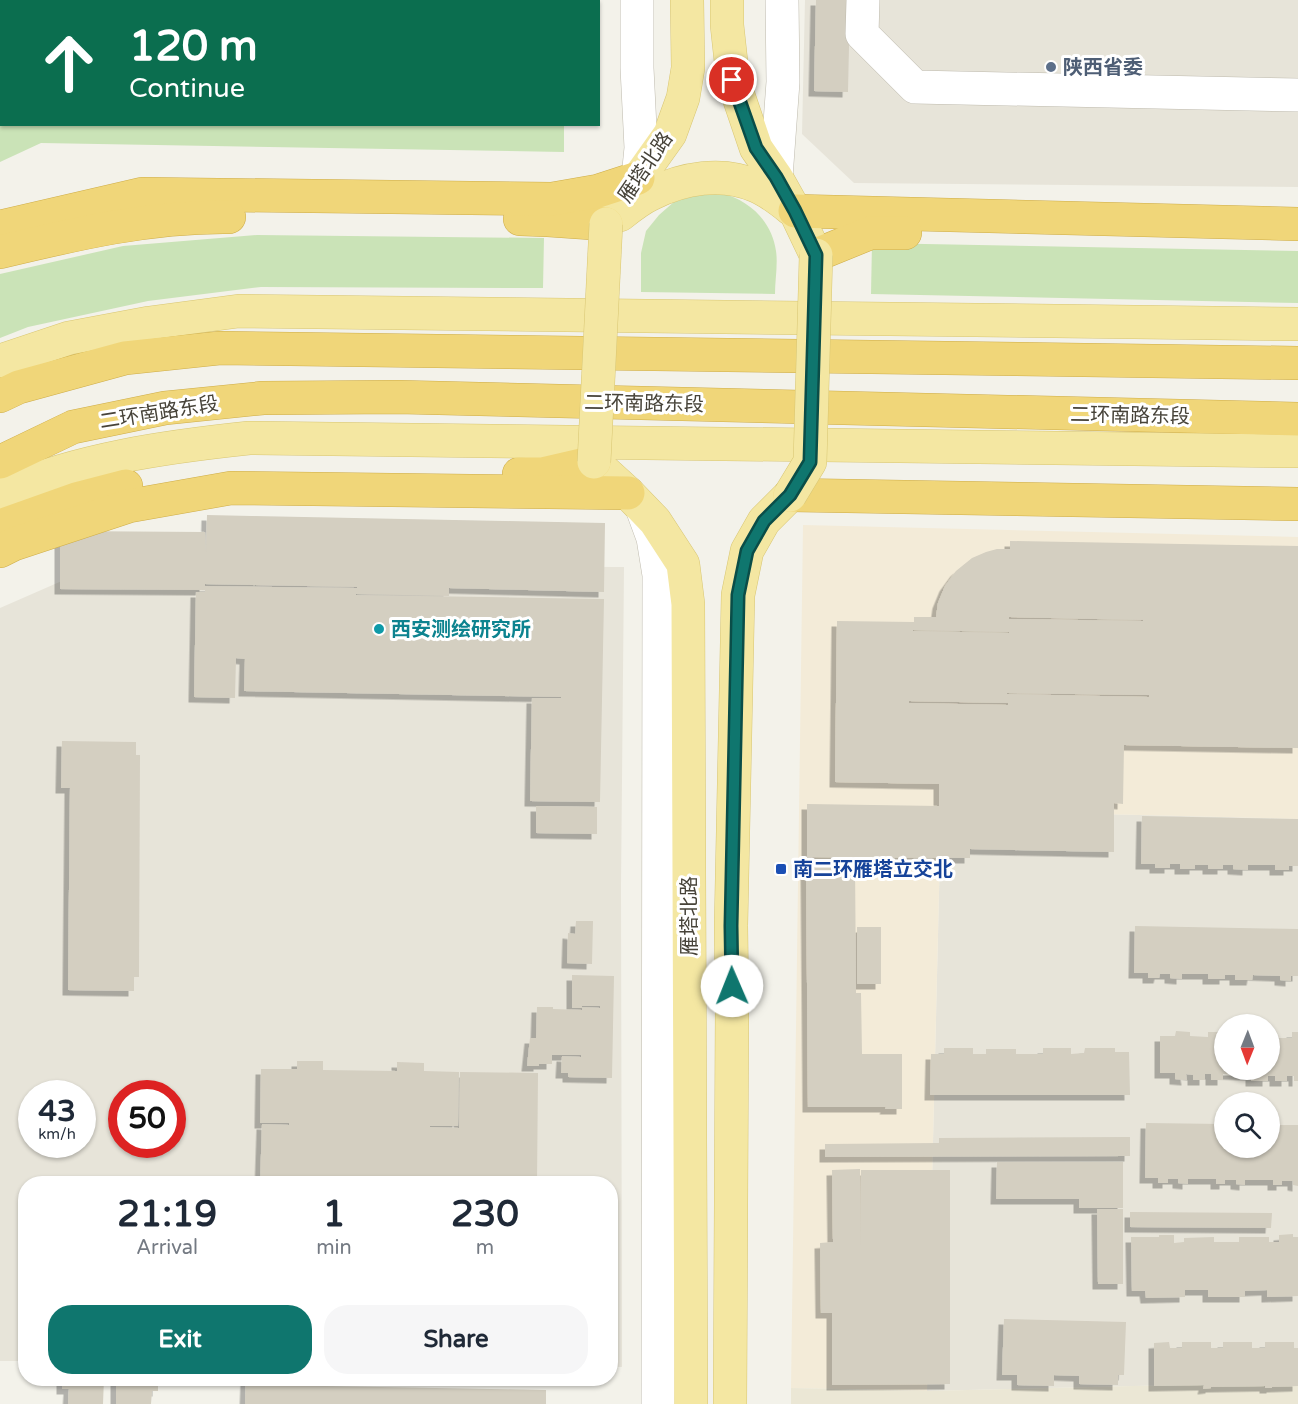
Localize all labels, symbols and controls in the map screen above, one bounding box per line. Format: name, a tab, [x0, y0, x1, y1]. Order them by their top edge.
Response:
text: 120 m	[129, 21, 258, 72]
icon: ahead	[30, 24, 108, 102]
pin	[706, 54, 757, 105]
place label: 陕西省委	[1063, 56, 1143, 80]
marker: 陕西省委	[1044, 60, 1058, 74]
icon: arrive	[715, 63, 748, 96]
text: Continue	[129, 72, 245, 105]
street label: 雁塔北路	[614, 128, 678, 207]
street label: 二环南路东段	[584, 391, 704, 417]
street label: 二环南路东段	[98, 392, 220, 434]
street label: 二环南路东段	[1070, 403, 1190, 429]
place label: 西安测绘研究所	[391, 618, 531, 642]
marker: 西安测绘研究所	[372, 622, 386, 636]
place label: 南二环雁塔立交北	[793, 858, 953, 882]
marker: 南二环雁塔立交北	[774, 862, 788, 876]
street label: 雁塔北路	[678, 876, 702, 956]
position arrow	[700, 954, 764, 1018]
north arrow	[1214, 1014, 1280, 1080]
map controls	[1214, 1014, 1280, 1158]
speed limit sign: 50	[108, 1080, 186, 1158]
button: search	[1214, 1092, 1280, 1158]
text: 43	[38, 1093, 76, 1130]
text: km/h	[38, 1125, 76, 1143]
text: 21:19	[117, 1193, 217, 1236]
text: 1	[323, 1193, 345, 1236]
text: 230	[451, 1193, 519, 1236]
text: Arrival	[136, 1236, 198, 1260]
text: min	[316, 1236, 352, 1260]
text: m	[476, 1236, 494, 1260]
button: Exit	[48, 1305, 312, 1374]
button: Share	[324, 1305, 588, 1374]

